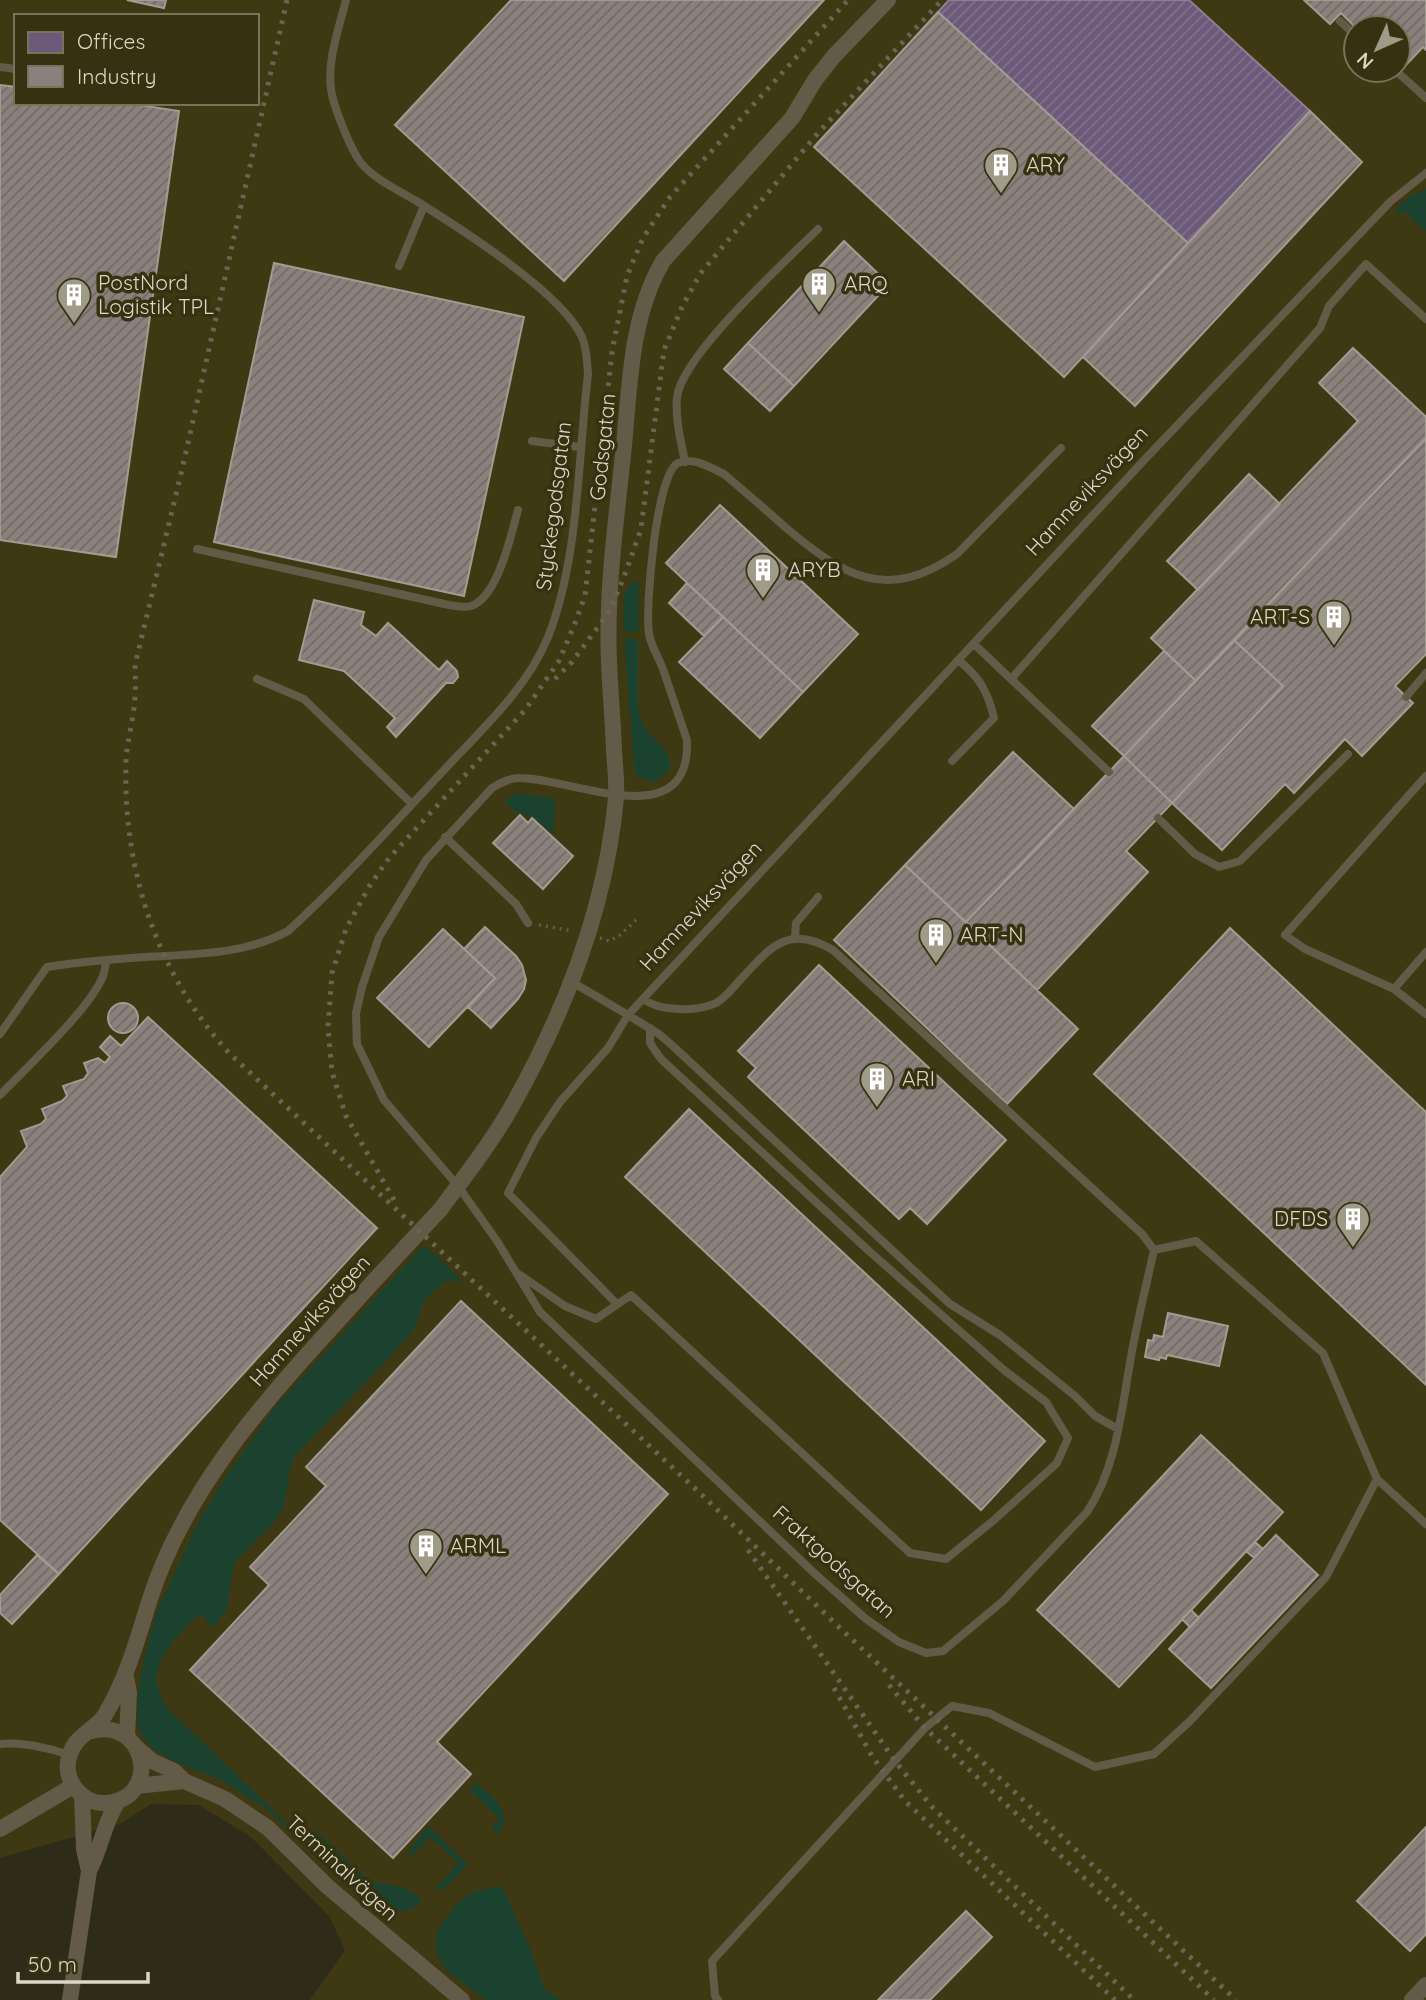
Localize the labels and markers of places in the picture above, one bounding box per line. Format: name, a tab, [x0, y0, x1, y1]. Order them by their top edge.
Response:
building icon: ARY	[982, 146, 1020, 195]
place label: ARY	[1026, 151, 1065, 177]
building icon: ARQ	[800, 265, 838, 314]
place label: PostNord Logistik TPL	[98, 269, 214, 319]
place label: ARQ	[844, 270, 888, 296]
building icon: PostNord Logistik TPL	[55, 276, 93, 325]
building icon: ARYB	[744, 551, 782, 600]
place label: ARYB	[788, 556, 841, 582]
building icon: ART-S	[1315, 598, 1353, 647]
place label: ART-S	[1250, 603, 1310, 629]
building icon: ART-N	[917, 916, 955, 965]
place label: ART-N	[960, 921, 1024, 947]
building icon: ARI	[858, 1060, 896, 1109]
place label: ARI	[902, 1065, 935, 1091]
building icon: DFDS	[1334, 1200, 1372, 1249]
place label: DFDS	[1274, 1205, 1328, 1231]
building icon: ARML	[407, 1527, 445, 1576]
place label: ARML	[450, 1532, 506, 1558]

